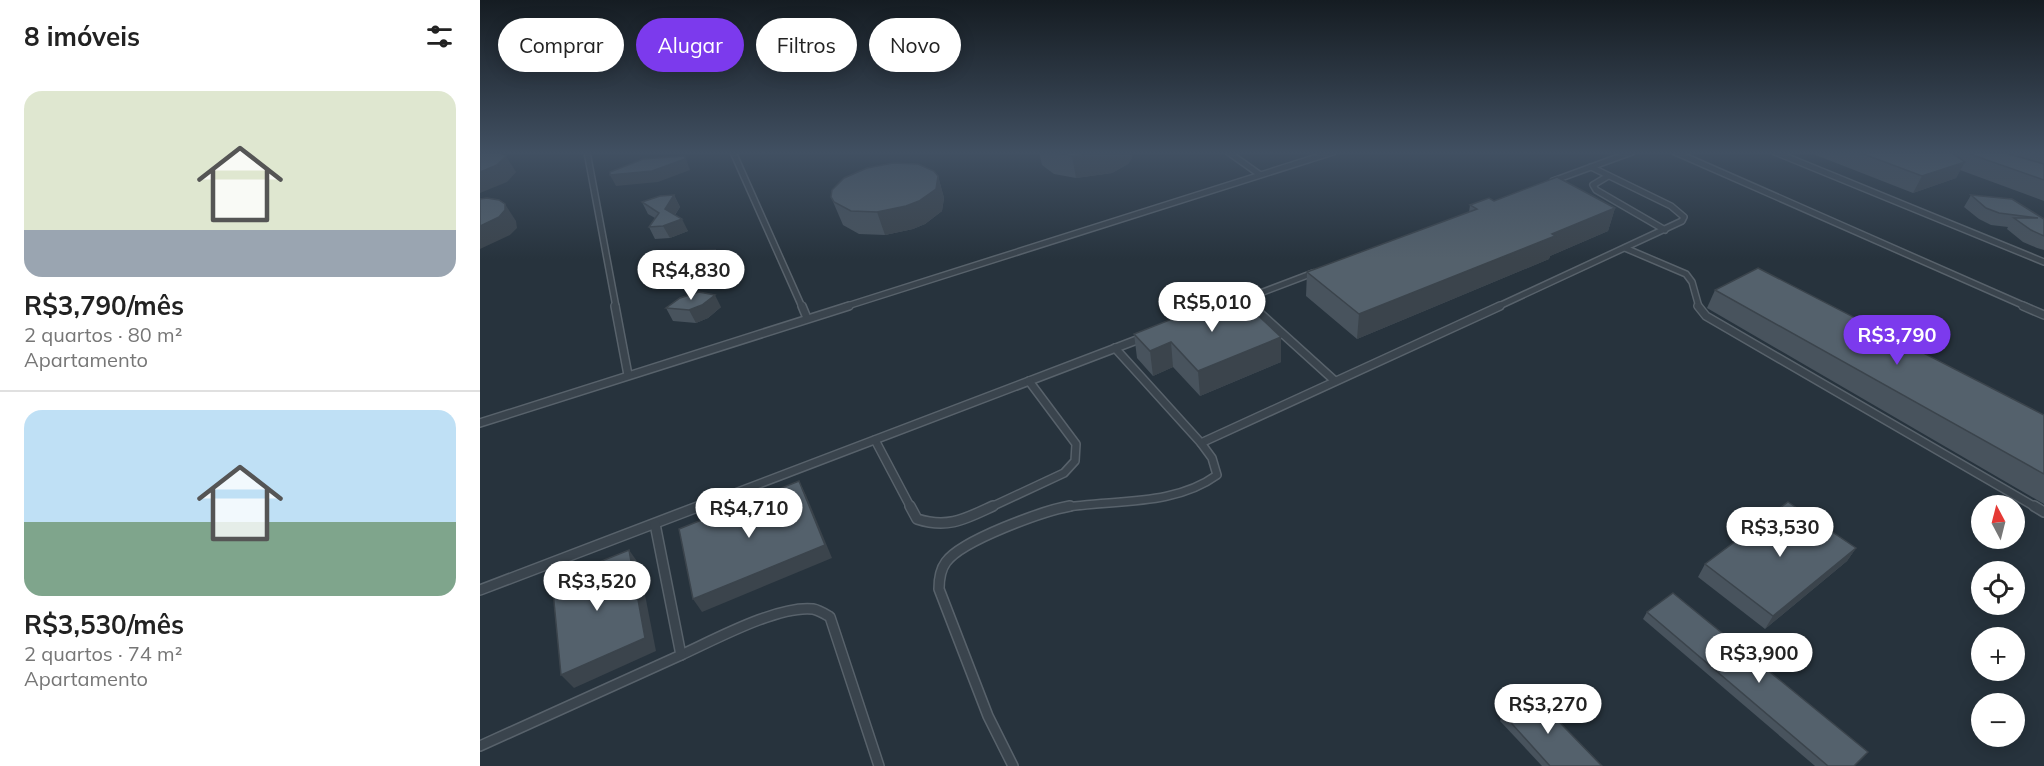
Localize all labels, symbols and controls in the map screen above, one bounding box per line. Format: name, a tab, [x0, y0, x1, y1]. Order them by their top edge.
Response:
chip: Comprar	[498, 18, 624, 72]
chip: Alugar	[636, 18, 744, 72]
chip: Filtros	[756, 18, 857, 72]
chip: Novo	[869, 18, 961, 72]
text: 8 imóveis	[24, 20, 140, 53]
icon: filters	[423, 20, 456, 53]
icon: home	[186, 130, 294, 238]
pin: R$4,830	[636, 250, 746, 301]
text: R$4,830	[652, 257, 731, 282]
pin: R$5,010	[1157, 282, 1267, 333]
text: R$3,790/mês	[24, 289, 184, 322]
text: R$5,010	[1173, 289, 1252, 314]
pin: R$3,790	[1842, 315, 1952, 366]
text: 2 quartos · 80 m²	[24, 322, 182, 347]
text: R$3,790	[1858, 322, 1937, 347]
text: Apartamento	[24, 347, 148, 372]
icon: home	[186, 449, 294, 557]
pin: R$4,710	[694, 488, 804, 539]
text: R$4,710	[710, 495, 789, 520]
north arrow	[1971, 495, 2025, 549]
map controls	[1971, 495, 2025, 747]
pin: R$3,530	[1725, 507, 1835, 558]
text: R$3,530	[1741, 514, 1820, 539]
pin: R$3,520	[542, 561, 652, 612]
button: locate	[1971, 561, 2025, 615]
text: R$3,520	[558, 568, 637, 593]
text: R$3,530/mês	[24, 608, 184, 641]
button: +	[1971, 627, 2025, 681]
pin: R$3,900	[1704, 633, 1814, 684]
text: R$3,900	[1720, 640, 1799, 665]
text: 2 quartos · 74 m²	[24, 641, 182, 666]
text: Apartamento	[24, 666, 148, 691]
pin: R$3,270	[1493, 684, 1603, 735]
text: R$3,270	[1509, 691, 1588, 716]
button: −	[1971, 693, 2025, 747]

